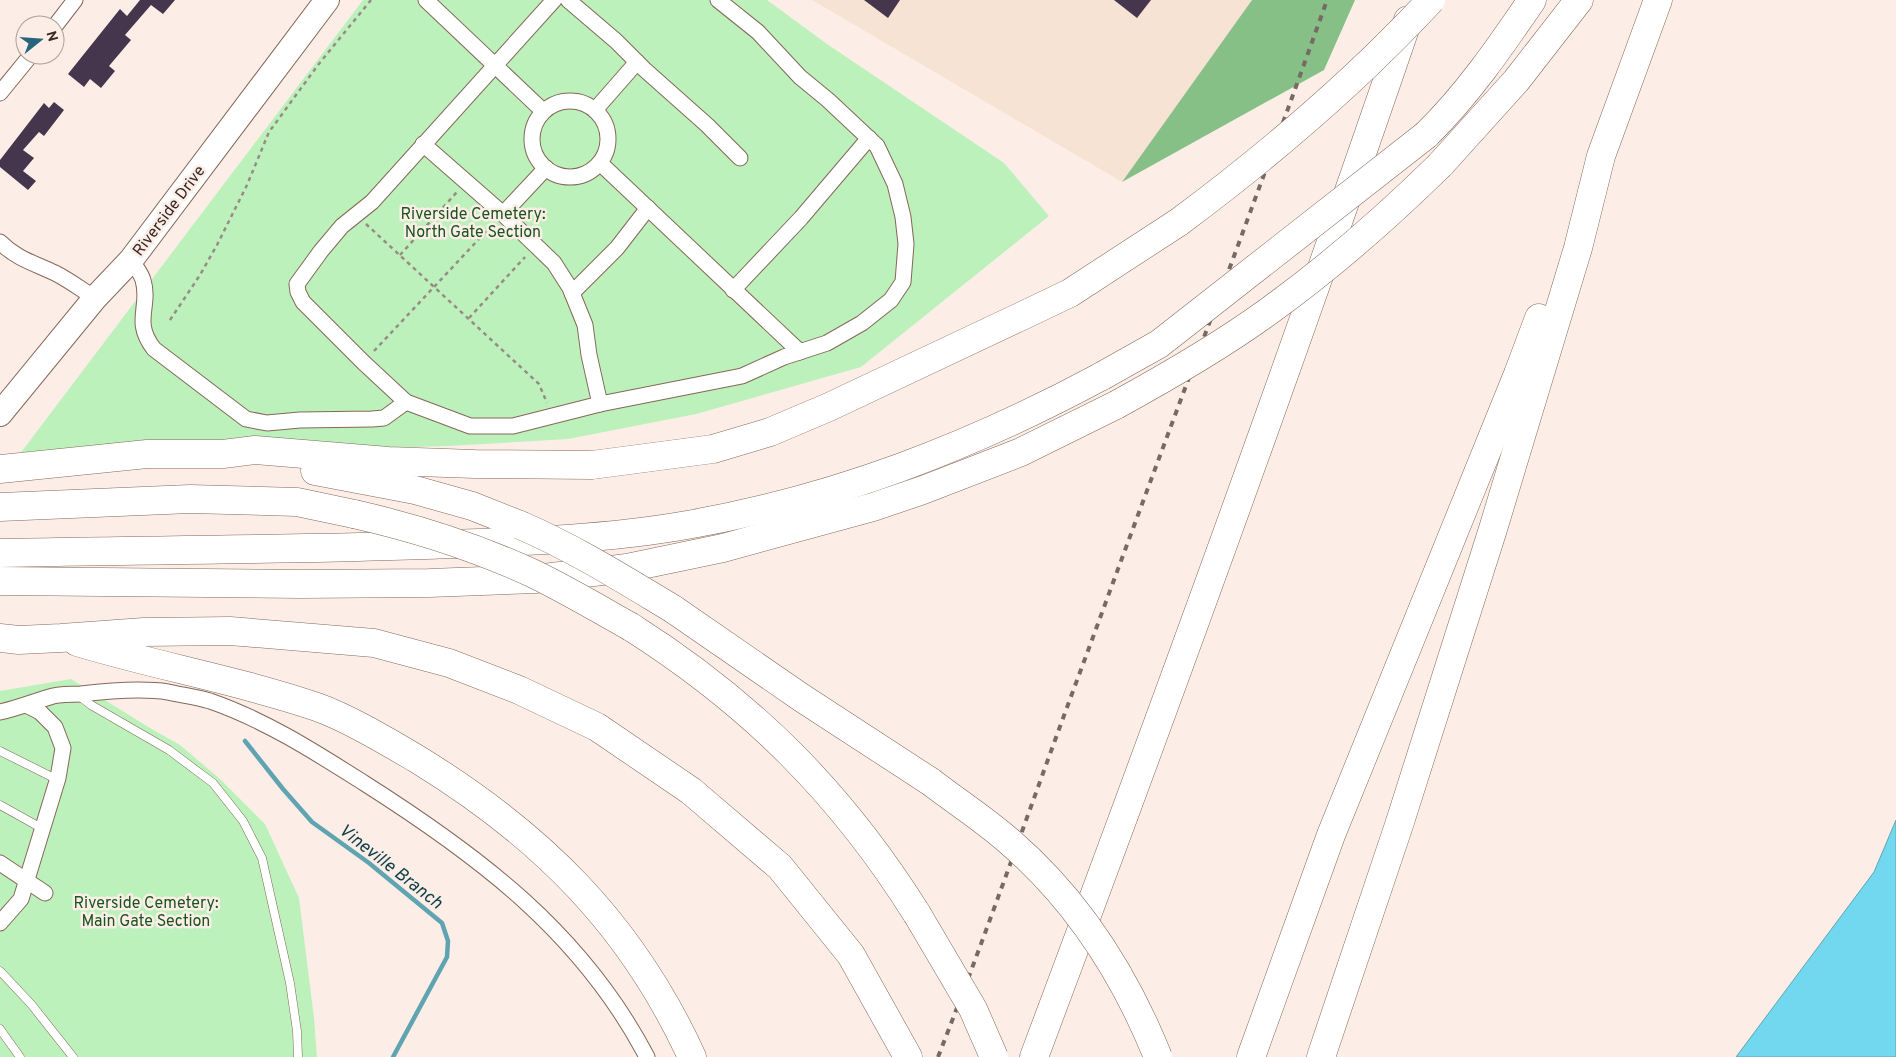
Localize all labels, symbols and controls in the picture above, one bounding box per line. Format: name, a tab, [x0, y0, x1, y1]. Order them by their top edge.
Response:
north arrow	[15, 15, 65, 65]
text: N	[41, 29, 61, 44]
street label: Riverside Drive	[129, 162, 210, 261]
park label: Riverside Cemetery: North Gate Section	[400, 205, 546, 243]
water label: Vineville Branch	[333, 819, 447, 915]
park label: Riverside Cemetery: Main Gate Section	[73, 894, 219, 932]

